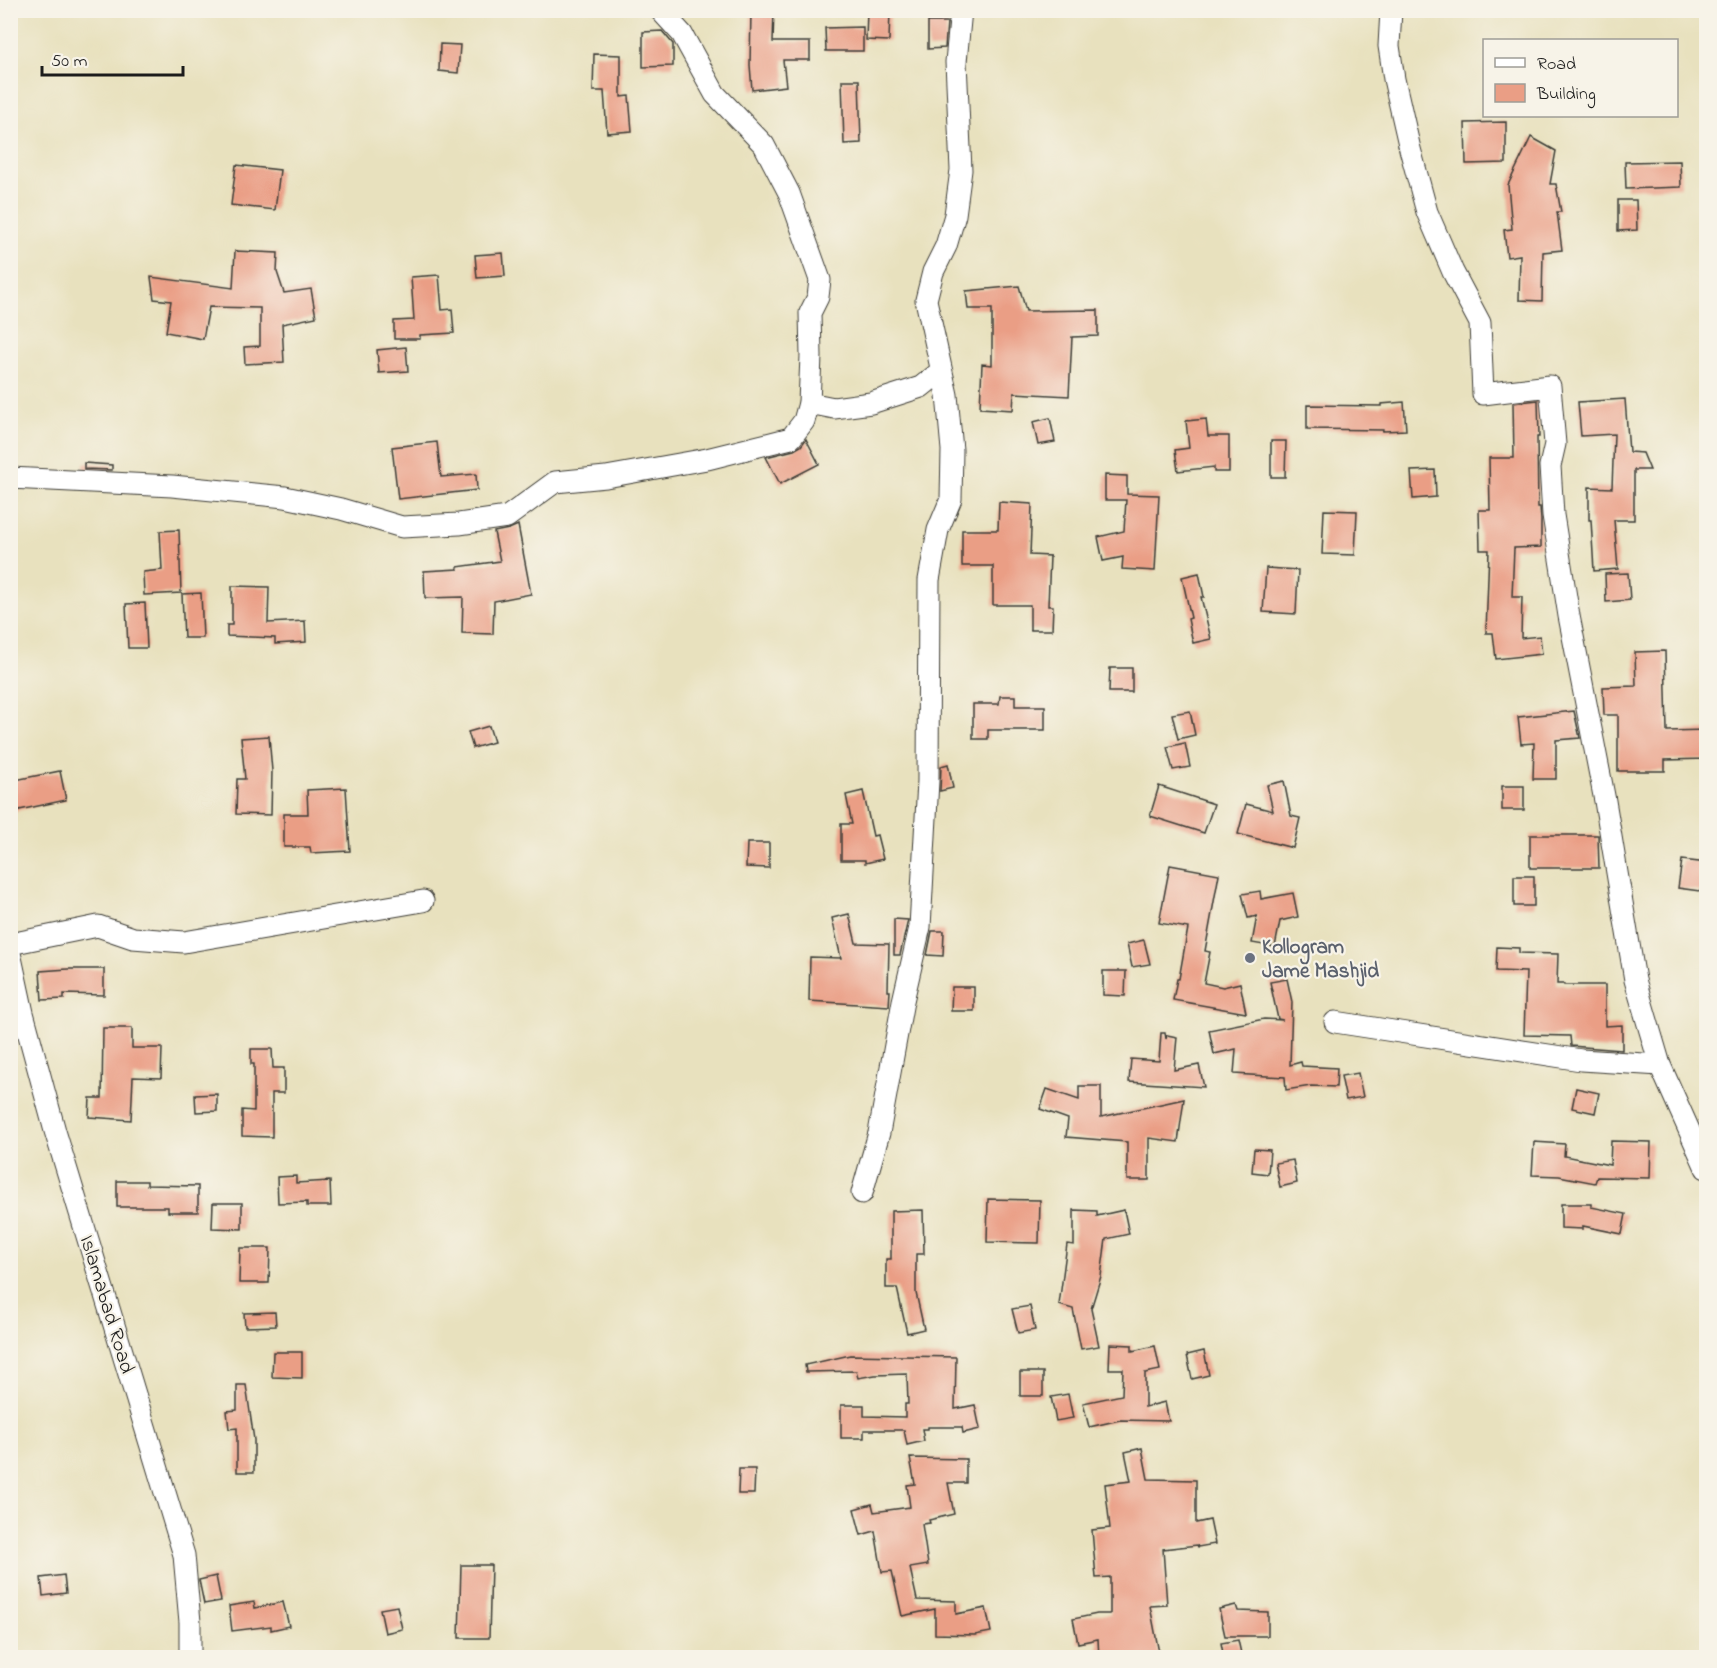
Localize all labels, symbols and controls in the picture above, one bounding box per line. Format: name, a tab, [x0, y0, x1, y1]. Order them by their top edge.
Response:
scale bar	[42, 39, 183, 77]
legend	[1483, 39, 1678, 117]
text: 50 m	[51, 49, 88, 75]
text: Road	[1537, 52, 1576, 78]
text: Building	[1536, 82, 1596, 109]
place label: Kollogram Jame Mashjid	[1262, 933, 1379, 987]
marker: Kollogram Jame Mashjid	[1243, 951, 1257, 965]
street label: Islamabad Road	[71, 1232, 141, 1378]

